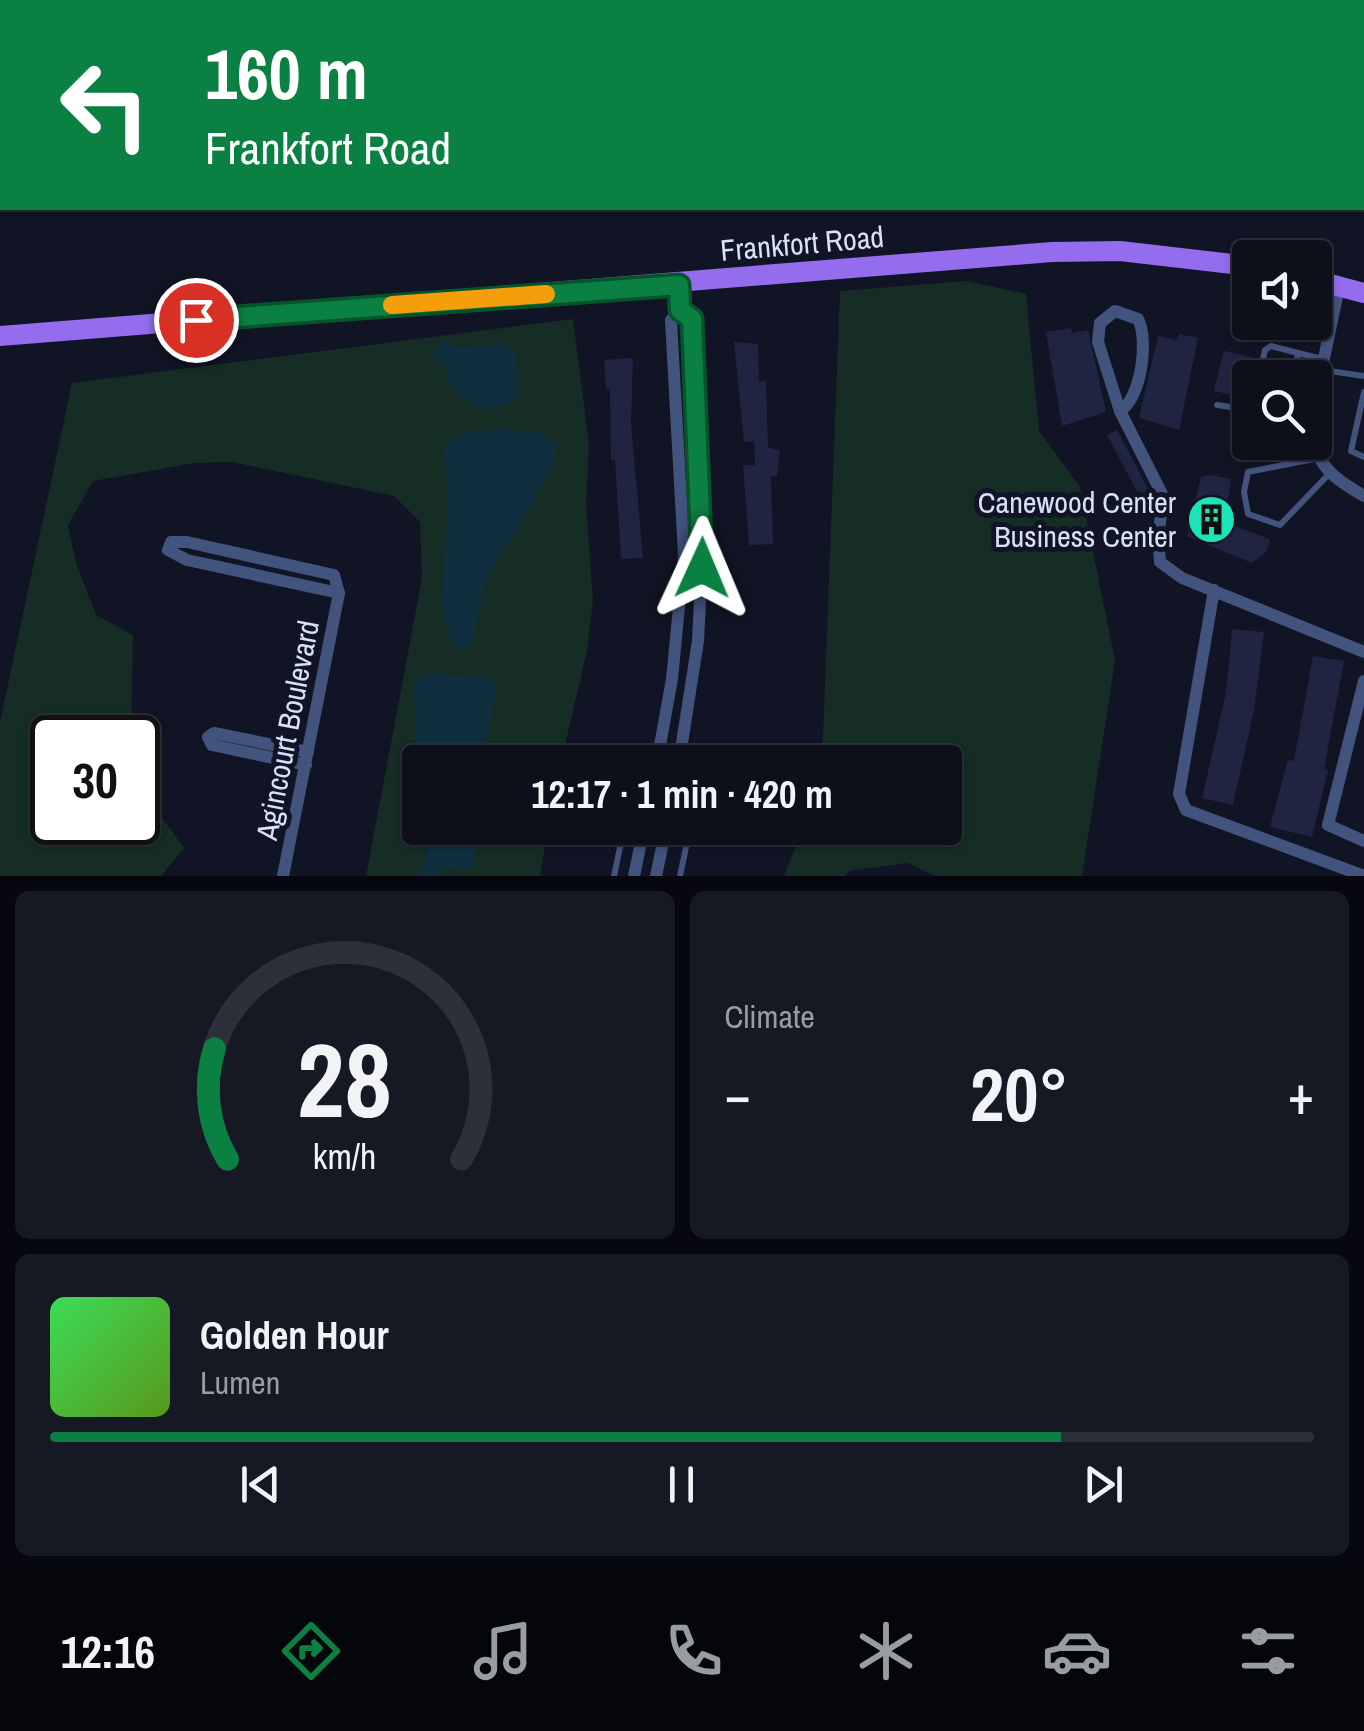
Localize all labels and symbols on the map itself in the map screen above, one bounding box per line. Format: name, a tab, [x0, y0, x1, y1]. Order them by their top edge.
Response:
street label: Frankfort Road	[719, 216, 885, 270]
pin	[154, 278, 239, 363]
place label: Canewood Center Business Center	[978, 482, 1177, 556]
building icon: Canewood Center Business Center	[1185, 493, 1237, 545]
position arrow	[650, 516, 754, 620]
street label: Agincourt Boulevard	[246, 617, 328, 844]
speed limit sign: 30	[30, 715, 160, 845]

